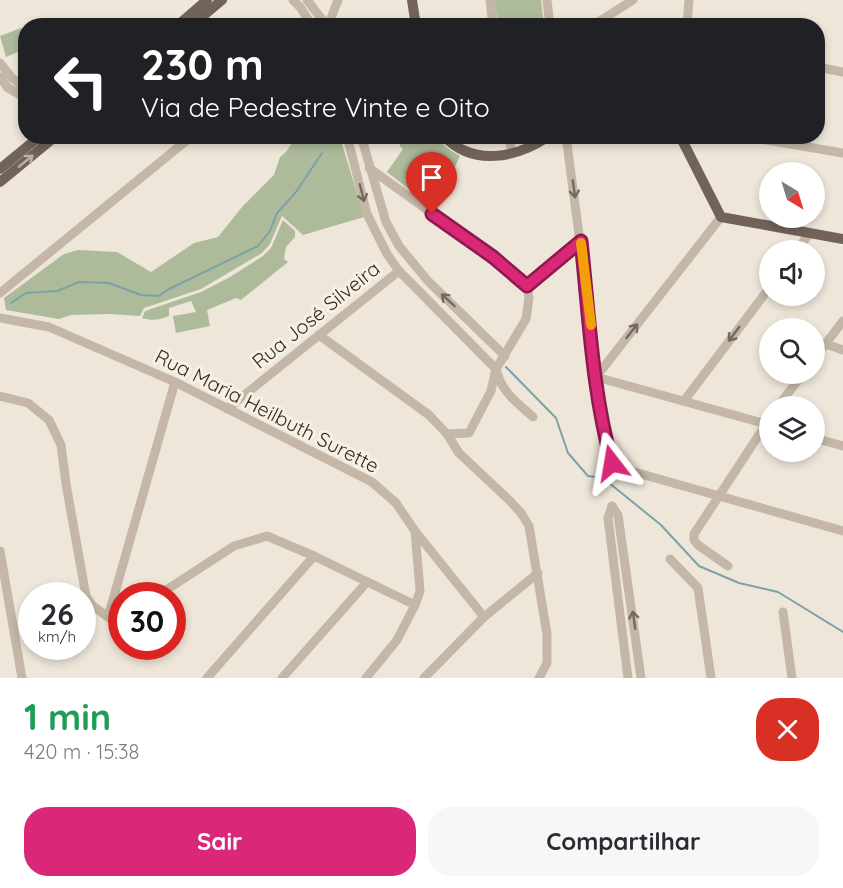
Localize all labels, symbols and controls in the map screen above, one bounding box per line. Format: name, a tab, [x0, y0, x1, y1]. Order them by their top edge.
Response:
text: 230 m	[141, 38, 264, 91]
icon: left	[42, 42, 120, 120]
text: Via de Pedestre Vinte e Oito	[141, 90, 490, 124]
pin	[406, 152, 457, 214]
one-way arrow	[18, 154, 34, 167]
icon: arrive	[415, 161, 448, 194]
north arrow	[759, 162, 825, 228]
map controls	[759, 162, 825, 462]
one-way arrow	[568, 178, 579, 198]
one-way arrow	[356, 183, 368, 202]
button: sound	[759, 240, 825, 306]
street label: Rua José Silveira	[247, 255, 385, 374]
one-way arrow	[441, 293, 456, 307]
button: search	[759, 318, 825, 384]
one-way arrow	[626, 324, 639, 340]
one-way arrow	[728, 326, 741, 342]
street label: Rua Maria Heilbuth Surette	[151, 343, 383, 478]
button: layers	[759, 396, 825, 462]
position arrow	[580, 431, 644, 495]
speed limit sign: 30	[108, 582, 186, 660]
text: 26	[40, 595, 74, 633]
one-way arrow	[628, 611, 639, 630]
text: km/h	[38, 627, 76, 646]
text: 1 min	[24, 694, 111, 739]
button: close	[756, 698, 819, 761]
text: 420 m · 15:38	[24, 739, 139, 764]
button: Sair	[24, 807, 416, 876]
button: Compartilhar	[428, 807, 819, 876]

